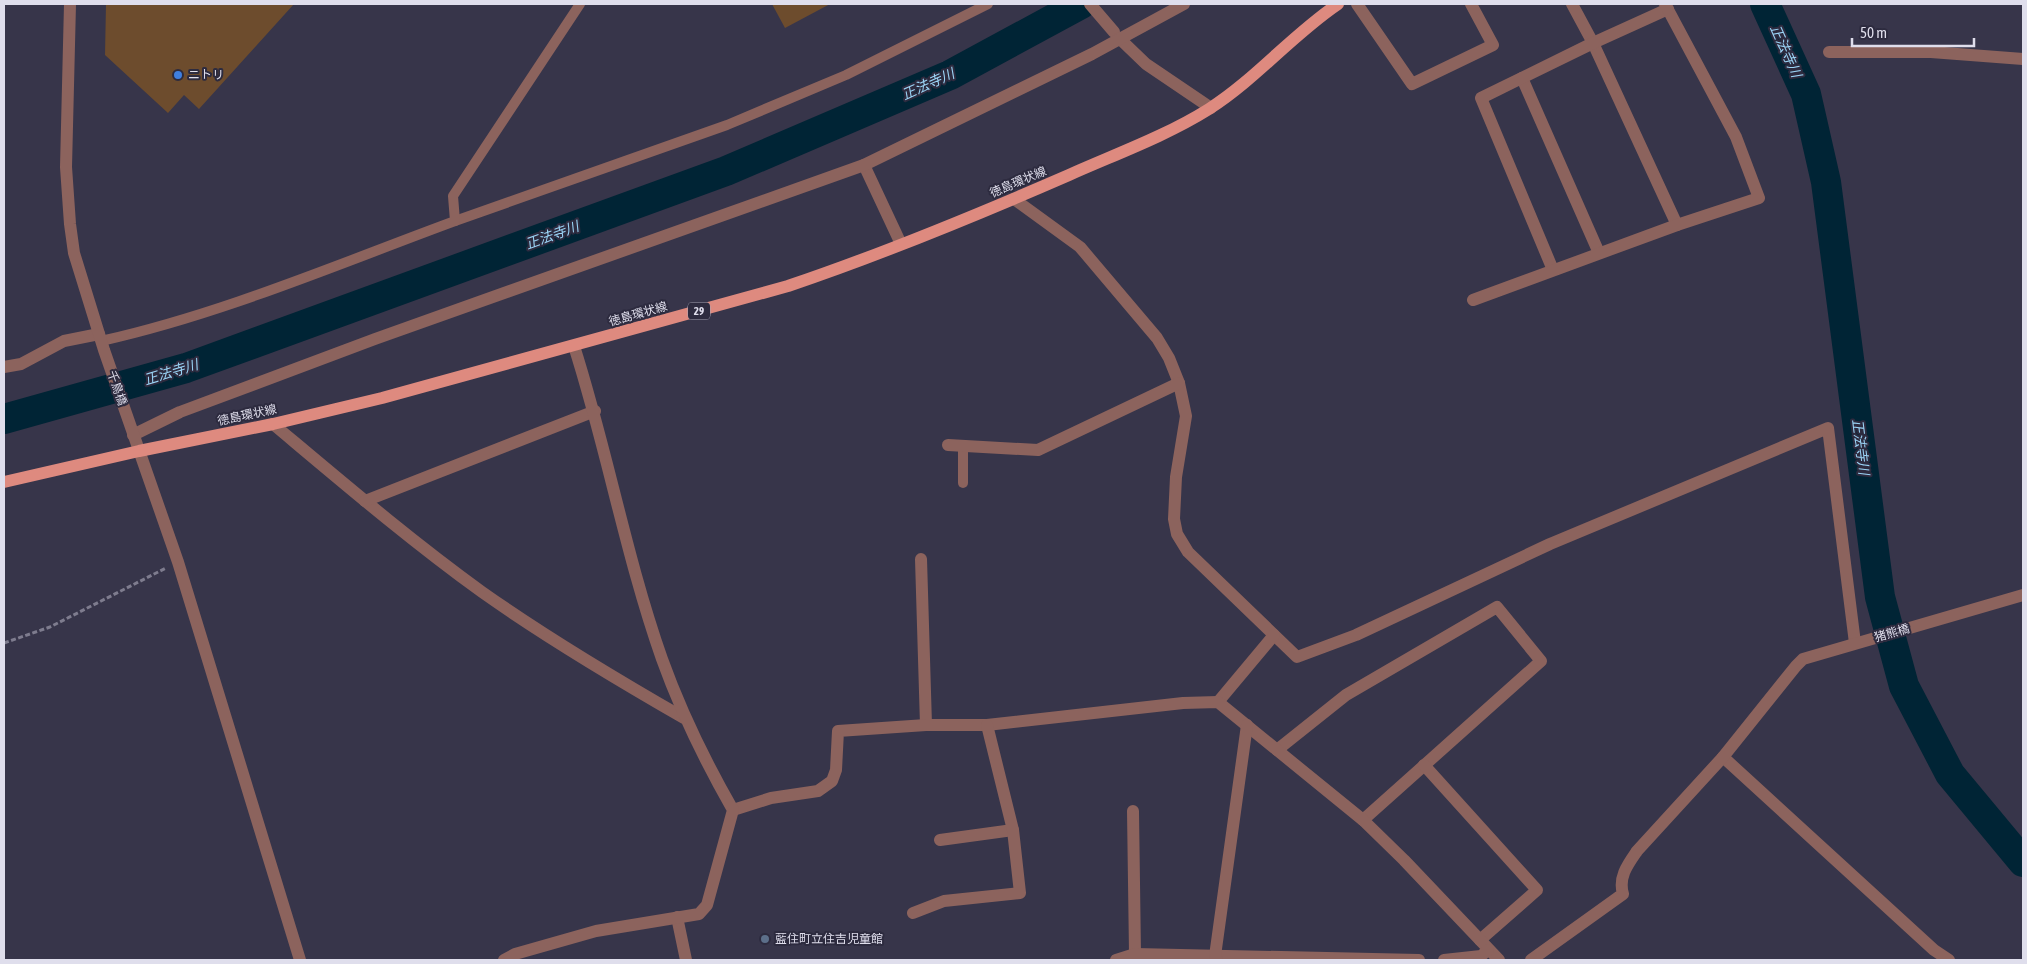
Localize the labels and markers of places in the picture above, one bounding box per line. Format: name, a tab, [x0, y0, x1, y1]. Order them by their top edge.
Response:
place label: ニトリ	[188, 68, 224, 82]
marker: ニトリ	[172, 69, 184, 81]
place label: 藍住町立住吉児童館	[775, 932, 883, 946]
marker: 藍住町立住吉児童館	[759, 933, 771, 945]

